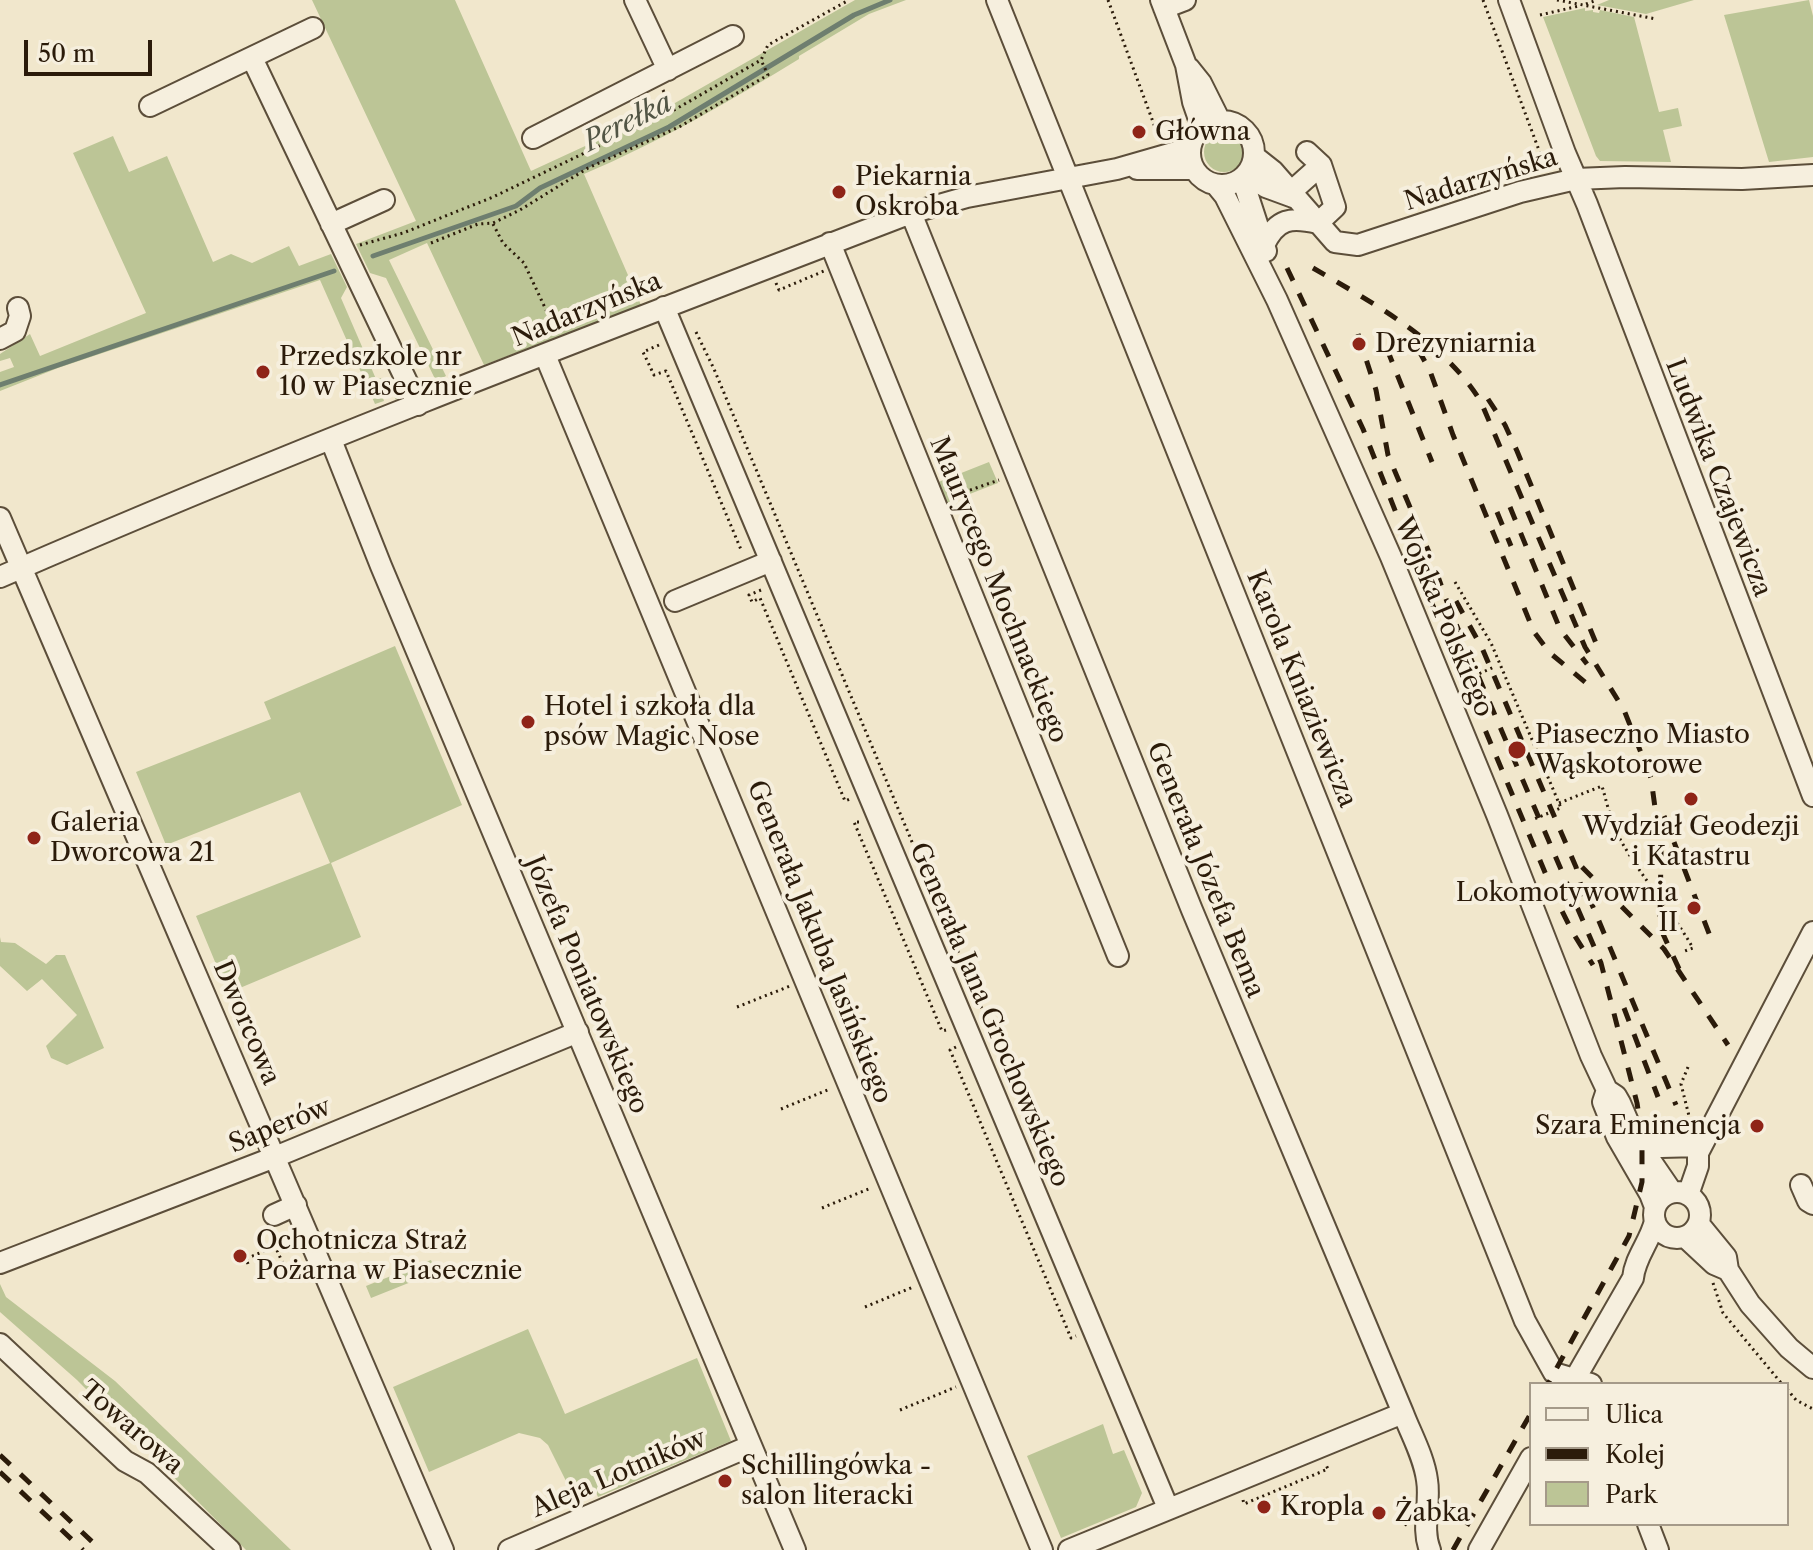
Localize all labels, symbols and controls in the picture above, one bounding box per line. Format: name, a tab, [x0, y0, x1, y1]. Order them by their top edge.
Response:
scale bar	[28, 24, 156, 74]
text: 50 m	[38, 39, 95, 68]
water label: Perełka	[578, 86, 678, 160]
place label: Główna	[1155, 116, 1251, 148]
marker: Główna	[1130, 123, 1148, 141]
street label: Nadarzyńska	[1401, 142, 1561, 218]
place label: Piekarnia Oskroba	[855, 161, 972, 222]
marker: Piekarnia Oskroba	[830, 183, 848, 201]
street label: Nadarzyńska	[508, 266, 666, 354]
place label: Drezyniarnia	[1375, 328, 1536, 360]
marker: Drezyniarnia	[1350, 335, 1368, 353]
place label: Przedszkole nr 10 w Piasecznie	[279, 341, 472, 402]
street label: Ludwika Czajewicza	[1658, 355, 1778, 601]
marker: Przedszkole nr 10 w Piasecznie	[254, 363, 272, 381]
street label: Maurycego Mochnackiego	[922, 432, 1074, 748]
street label: Wojska Polskiego	[1387, 512, 1499, 722]
street label: Karola Kniaziewicza	[1239, 566, 1363, 812]
place label: Hotel i szkoła dla psów Magic Nose	[544, 691, 760, 752]
marker: Hotel i szkoła dla psów Magic Nose	[519, 713, 537, 731]
place label: Piaseczno Miasto Wąskotorowe	[1535, 719, 1750, 780]
street label: Generała Józefa Bema	[1139, 738, 1271, 1002]
marker: Piaseczno Miasto Wąskotorowe	[1506, 739, 1528, 761]
street label: Generała Jakuba Jasińskiego	[740, 776, 898, 1108]
marker: Wydział Geodezji i Katastru	[1682, 790, 1700, 808]
place label: Galeria Dworcowa 21	[50, 807, 215, 868]
place label: Wydział Geodezji i Katastru	[1582, 811, 1800, 872]
marker: Galeria Dworcowa 21	[25, 829, 43, 847]
street label: Generała Jana Grochowskiego	[902, 838, 1076, 1192]
street label: Józefa Poniatowskiego	[518, 851, 654, 1119]
place label: Lokomotywownia II	[1456, 877, 1678, 938]
marker: Lokomotywownia II	[1685, 899, 1703, 917]
street label: Dworcowa	[206, 956, 286, 1090]
street label: Saperów	[225, 1091, 335, 1161]
place label: Szara Eminencja	[1535, 1110, 1741, 1142]
marker: Szara Eminencja	[1748, 1117, 1766, 1135]
place label: Ochotnicza Straż Pożarna w Piasecznie	[256, 1225, 522, 1286]
marker: Ochotnicza Straż Pożarna w Piasecznie	[231, 1247, 249, 1265]
street label: Towarowa	[73, 1375, 189, 1481]
legend	[1529, 1382, 1789, 1526]
text: Ulica	[1605, 1400, 1663, 1429]
street label: Aleja Lotników	[527, 1423, 711, 1525]
text: Kolej	[1605, 1440, 1665, 1469]
place label: Schillingówka - salon literacki	[741, 1450, 931, 1512]
marker: Schillingówka - salon literacki	[716, 1472, 734, 1490]
text: Park	[1605, 1480, 1657, 1509]
place label: Kropla	[1280, 1491, 1364, 1523]
place label: Żabka	[1395, 1497, 1470, 1529]
marker: Kropla	[1255, 1498, 1273, 1516]
marker: Żabka	[1370, 1504, 1388, 1522]

